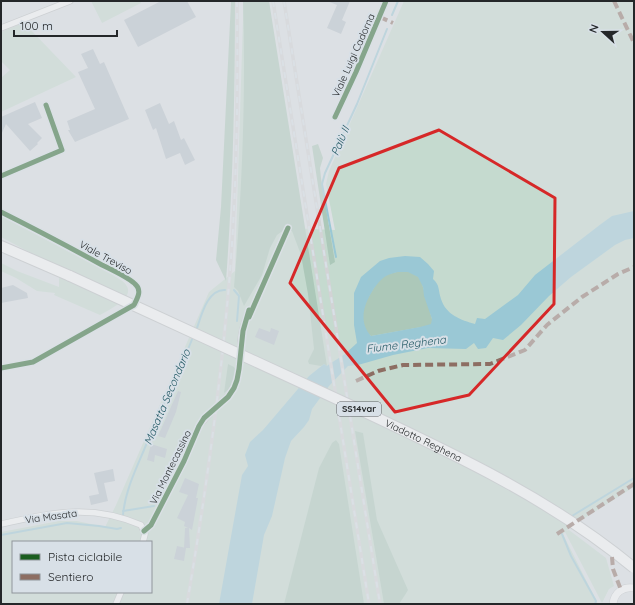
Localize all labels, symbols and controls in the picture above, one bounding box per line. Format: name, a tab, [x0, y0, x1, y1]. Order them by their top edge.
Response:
street label: Viale Luigi Cadorna	[329, 11, 378, 99]
scale bar	[14, 12, 117, 38]
north arrow	[583, 12, 623, 52]
text: 100 m	[20, 18, 53, 33]
text: N	[586, 22, 602, 35]
water label: Palù II	[328, 123, 353, 158]
street label: Viale Treviso	[77, 238, 134, 277]
water label: Fiume Reghena	[365, 332, 448, 356]
water label: Masatta Secondario	[141, 346, 194, 447]
road number: SS14var	[337, 402, 381, 416]
street label: Viadotto Reghena	[383, 416, 464, 465]
street label: Via Montecassino	[147, 428, 194, 507]
street label: Via Masata	[24, 506, 78, 527]
legend	[12, 541, 152, 593]
text: Pista ciclabile	[48, 549, 122, 564]
text: Sentiero	[48, 569, 93, 584]

